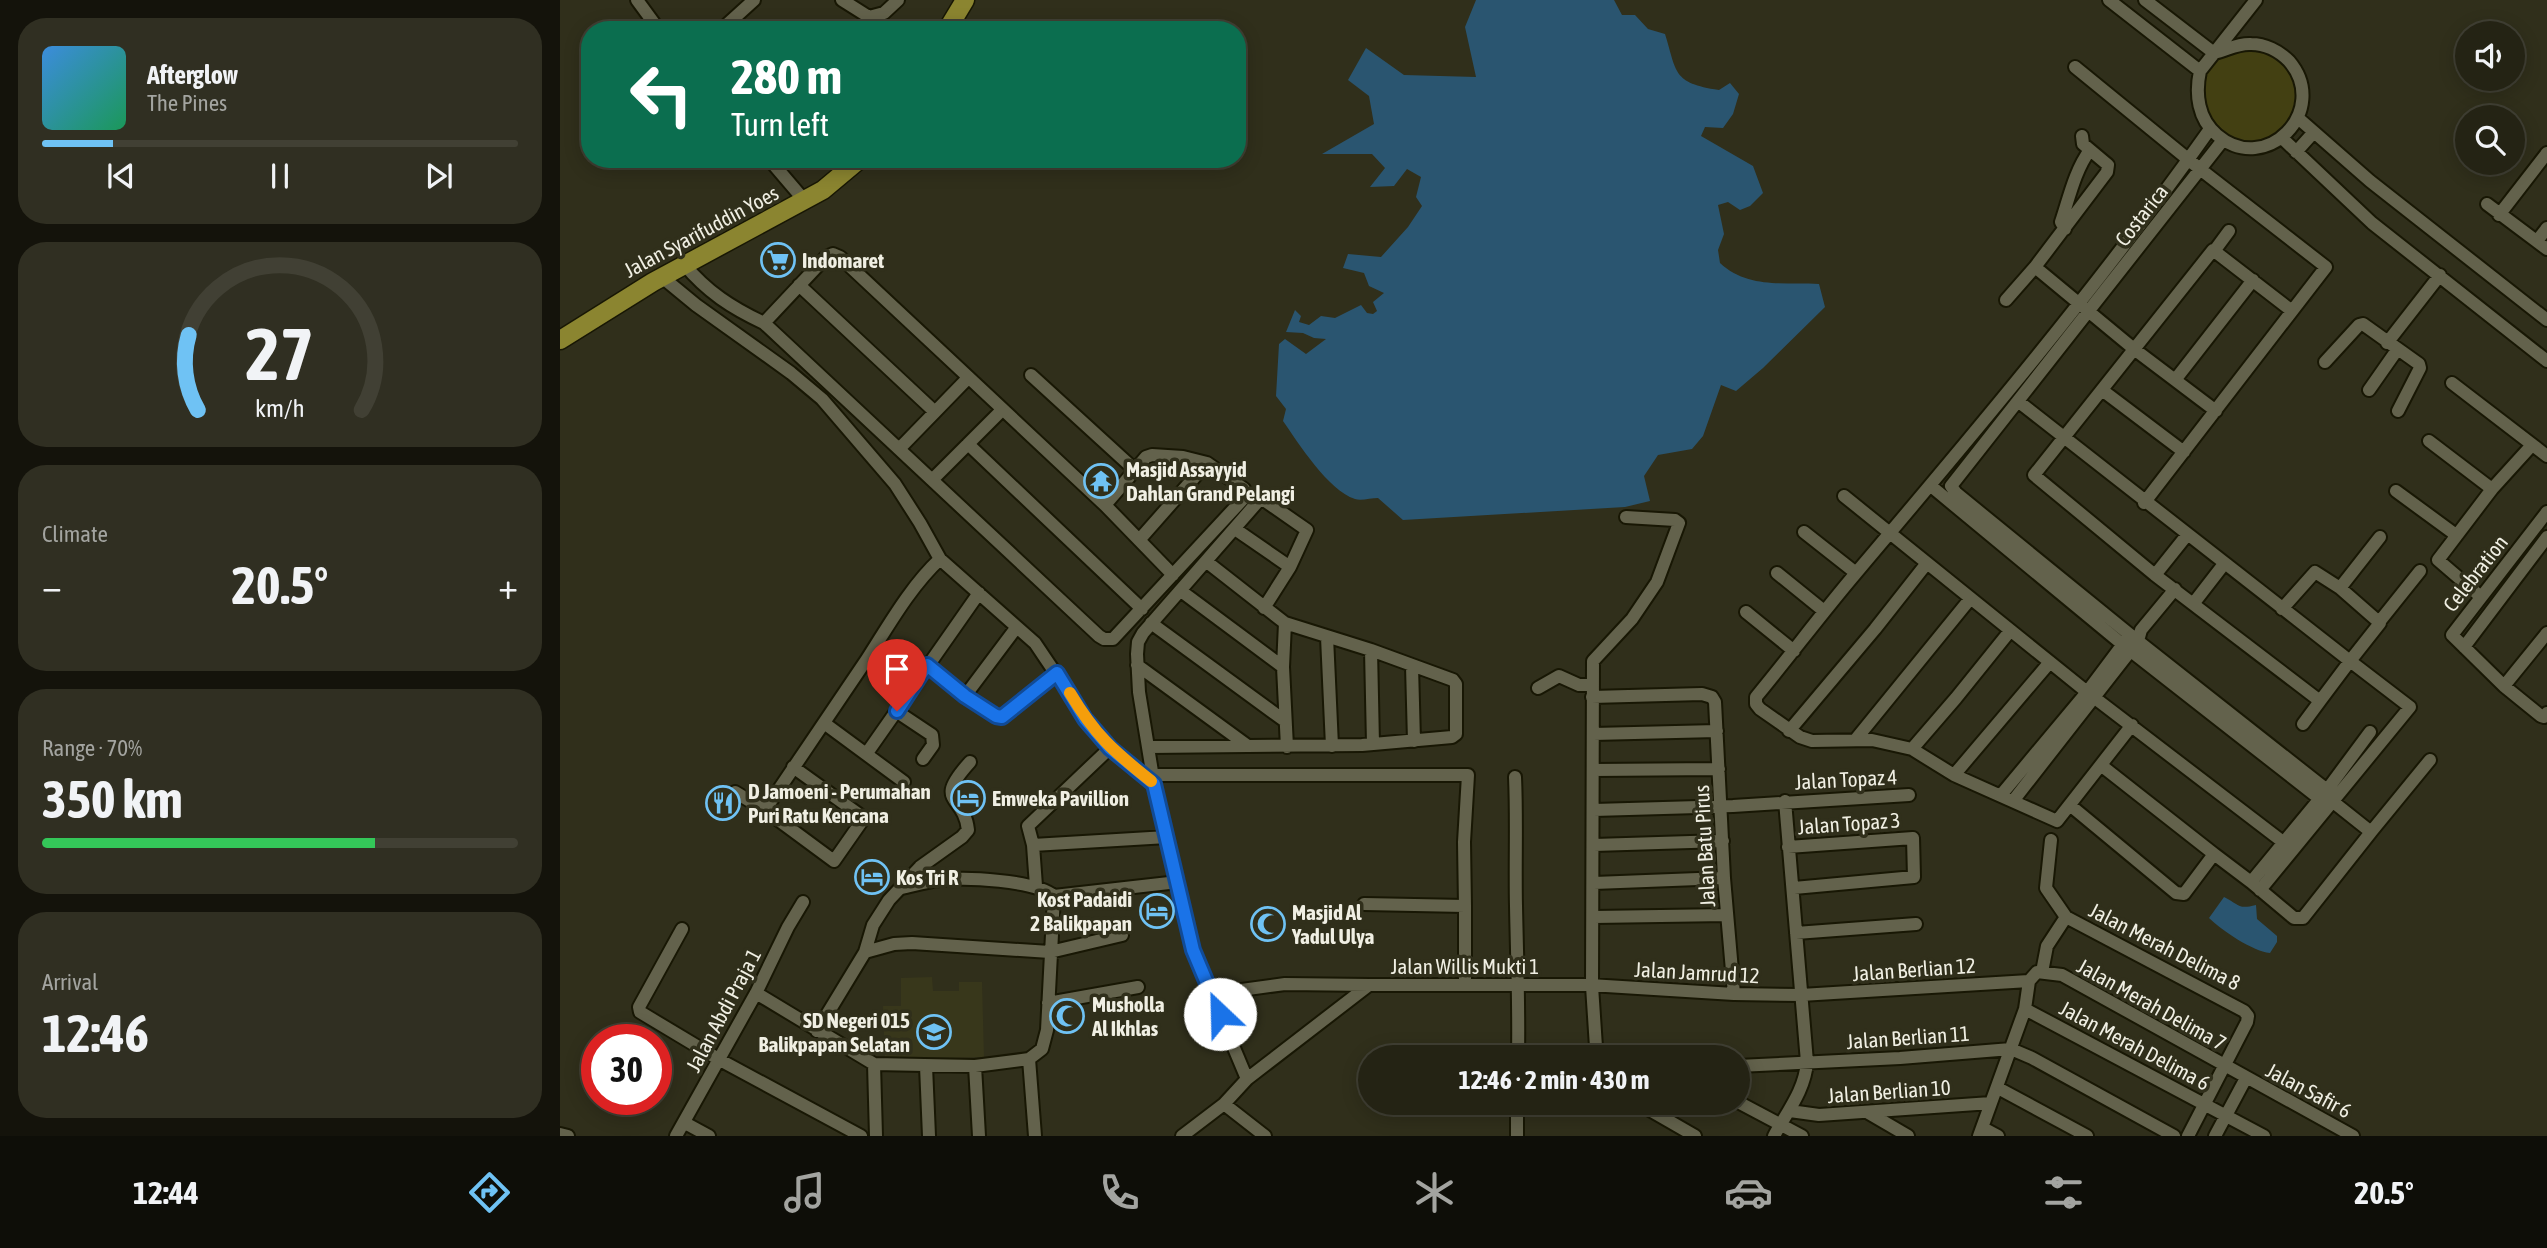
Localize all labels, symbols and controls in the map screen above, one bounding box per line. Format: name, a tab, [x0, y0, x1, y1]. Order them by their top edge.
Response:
map controls	[2455, 21, 2525, 175]
button: sound	[2455, 21, 2525, 91]
text: 280 m	[731, 48, 842, 104]
icon: left	[616, 49, 707, 140]
text: Afterglow	[147, 60, 238, 90]
text: The Pines	[147, 90, 227, 116]
button: search	[2455, 105, 2525, 175]
text: Turn left	[731, 106, 829, 143]
icon: previous	[102, 157, 140, 195]
icon: pause	[261, 157, 299, 195]
icon: next	[420, 157, 458, 195]
street label: Jalan Syarifuddin Yoes	[620, 180, 782, 282]
street label: Costarica	[2110, 180, 2172, 250]
supermarket icon: Indomaret	[759, 241, 797, 279]
place label: Indomaret	[802, 248, 884, 272]
text: 27	[246, 313, 314, 396]
text: km/h	[255, 394, 305, 422]
place label: Masjid Assayyid Dahlan Grand Pelangi	[1126, 457, 1295, 505]
temple icon: Masjid Assayyid Dahlan Grand Pelangi	[1082, 462, 1120, 500]
text: Climate	[42, 521, 108, 547]
street label: Celebration	[2438, 530, 2512, 616]
text: 20.5°	[232, 555, 328, 615]
text: −	[42, 564, 62, 607]
text: +	[498, 564, 518, 607]
pin	[867, 639, 927, 711]
icon: arrive	[878, 650, 916, 688]
text: Range · 70%	[42, 735, 142, 761]
street label: Jalan Topaz 4	[1794, 764, 1898, 794]
text: 350 km	[42, 769, 183, 829]
place label: D Jamoeni - Perumahan Puri Ratu Kencana	[748, 779, 931, 827]
hotel icon: Emweka Pavillion	[949, 779, 987, 817]
restaurant icon: D Jamoeni - Perumahan Puri Ratu Kencana	[704, 784, 742, 822]
street label: Jalan Batu Pirus	[1689, 784, 1719, 908]
place label: Emweka Pavillion	[992, 786, 1129, 810]
street label: Jalan Topaz 3	[1797, 807, 1901, 839]
hotel icon: Kos Tri R	[853, 858, 891, 896]
place label: Kos Tri R	[896, 865, 959, 889]
place label: Kost Padaidi 2 Balikpapan	[1030, 887, 1132, 935]
hotel icon: Kost Padaidi 2 Balikpapan	[1138, 892, 1176, 930]
street label: Jalan Merah Delima 8	[2085, 898, 2245, 995]
place label: Masjid Al Yadul Ulya	[1291, 900, 1375, 948]
mosque icon: Masjid Al Yadul Ulya	[1249, 905, 1287, 943]
street label: Jalan Abdi Praja 1	[680, 944, 766, 1076]
street label: Jalan Berlian 12	[1852, 953, 1976, 985]
street label: Jalan Merah Delima 7	[2073, 953, 2231, 1055]
street label: Jalan Willis Mukti 1	[1391, 954, 1539, 978]
street label: Jalan Jamrud 12	[1634, 957, 1760, 987]
text: Arrival	[42, 969, 98, 995]
position arrow	[1183, 977, 1257, 1051]
place label: Musholla Al Ikhlas	[1091, 992, 1165, 1040]
street label: Jalan Merah Delima 6	[2056, 995, 2214, 1095]
mosque icon: Musholla Al Ikhlas	[1048, 997, 1086, 1035]
text: 12:46	[42, 1003, 149, 1063]
place label: SD Negeri 015 Balikpapan Selatan	[758, 1008, 910, 1056]
school or university icon: SD Negeri 015 Balikpapan Selatan	[915, 1013, 953, 1051]
street label: Jalan Berlian 11	[1846, 1021, 1970, 1053]
speed limit sign: 30	[581, 1024, 672, 1115]
street label: Jalan Safir 6	[2262, 1058, 2356, 1122]
text: 12:46 · 2 min · 430 m	[1459, 1065, 1649, 1095]
street label: Jalan Berlian 10	[1827, 1075, 1952, 1107]
icon: directions	[465, 1168, 514, 1217]
icon: music	[780, 1168, 829, 1217]
icon: phone	[1095, 1168, 1144, 1217]
icon: climate	[1410, 1168, 1459, 1217]
icon: car	[1724, 1168, 1773, 1217]
icon: filters	[2039, 1168, 2088, 1217]
text: 12:44	[133, 1174, 199, 1211]
text: 20.5°	[2354, 1174, 2414, 1211]

